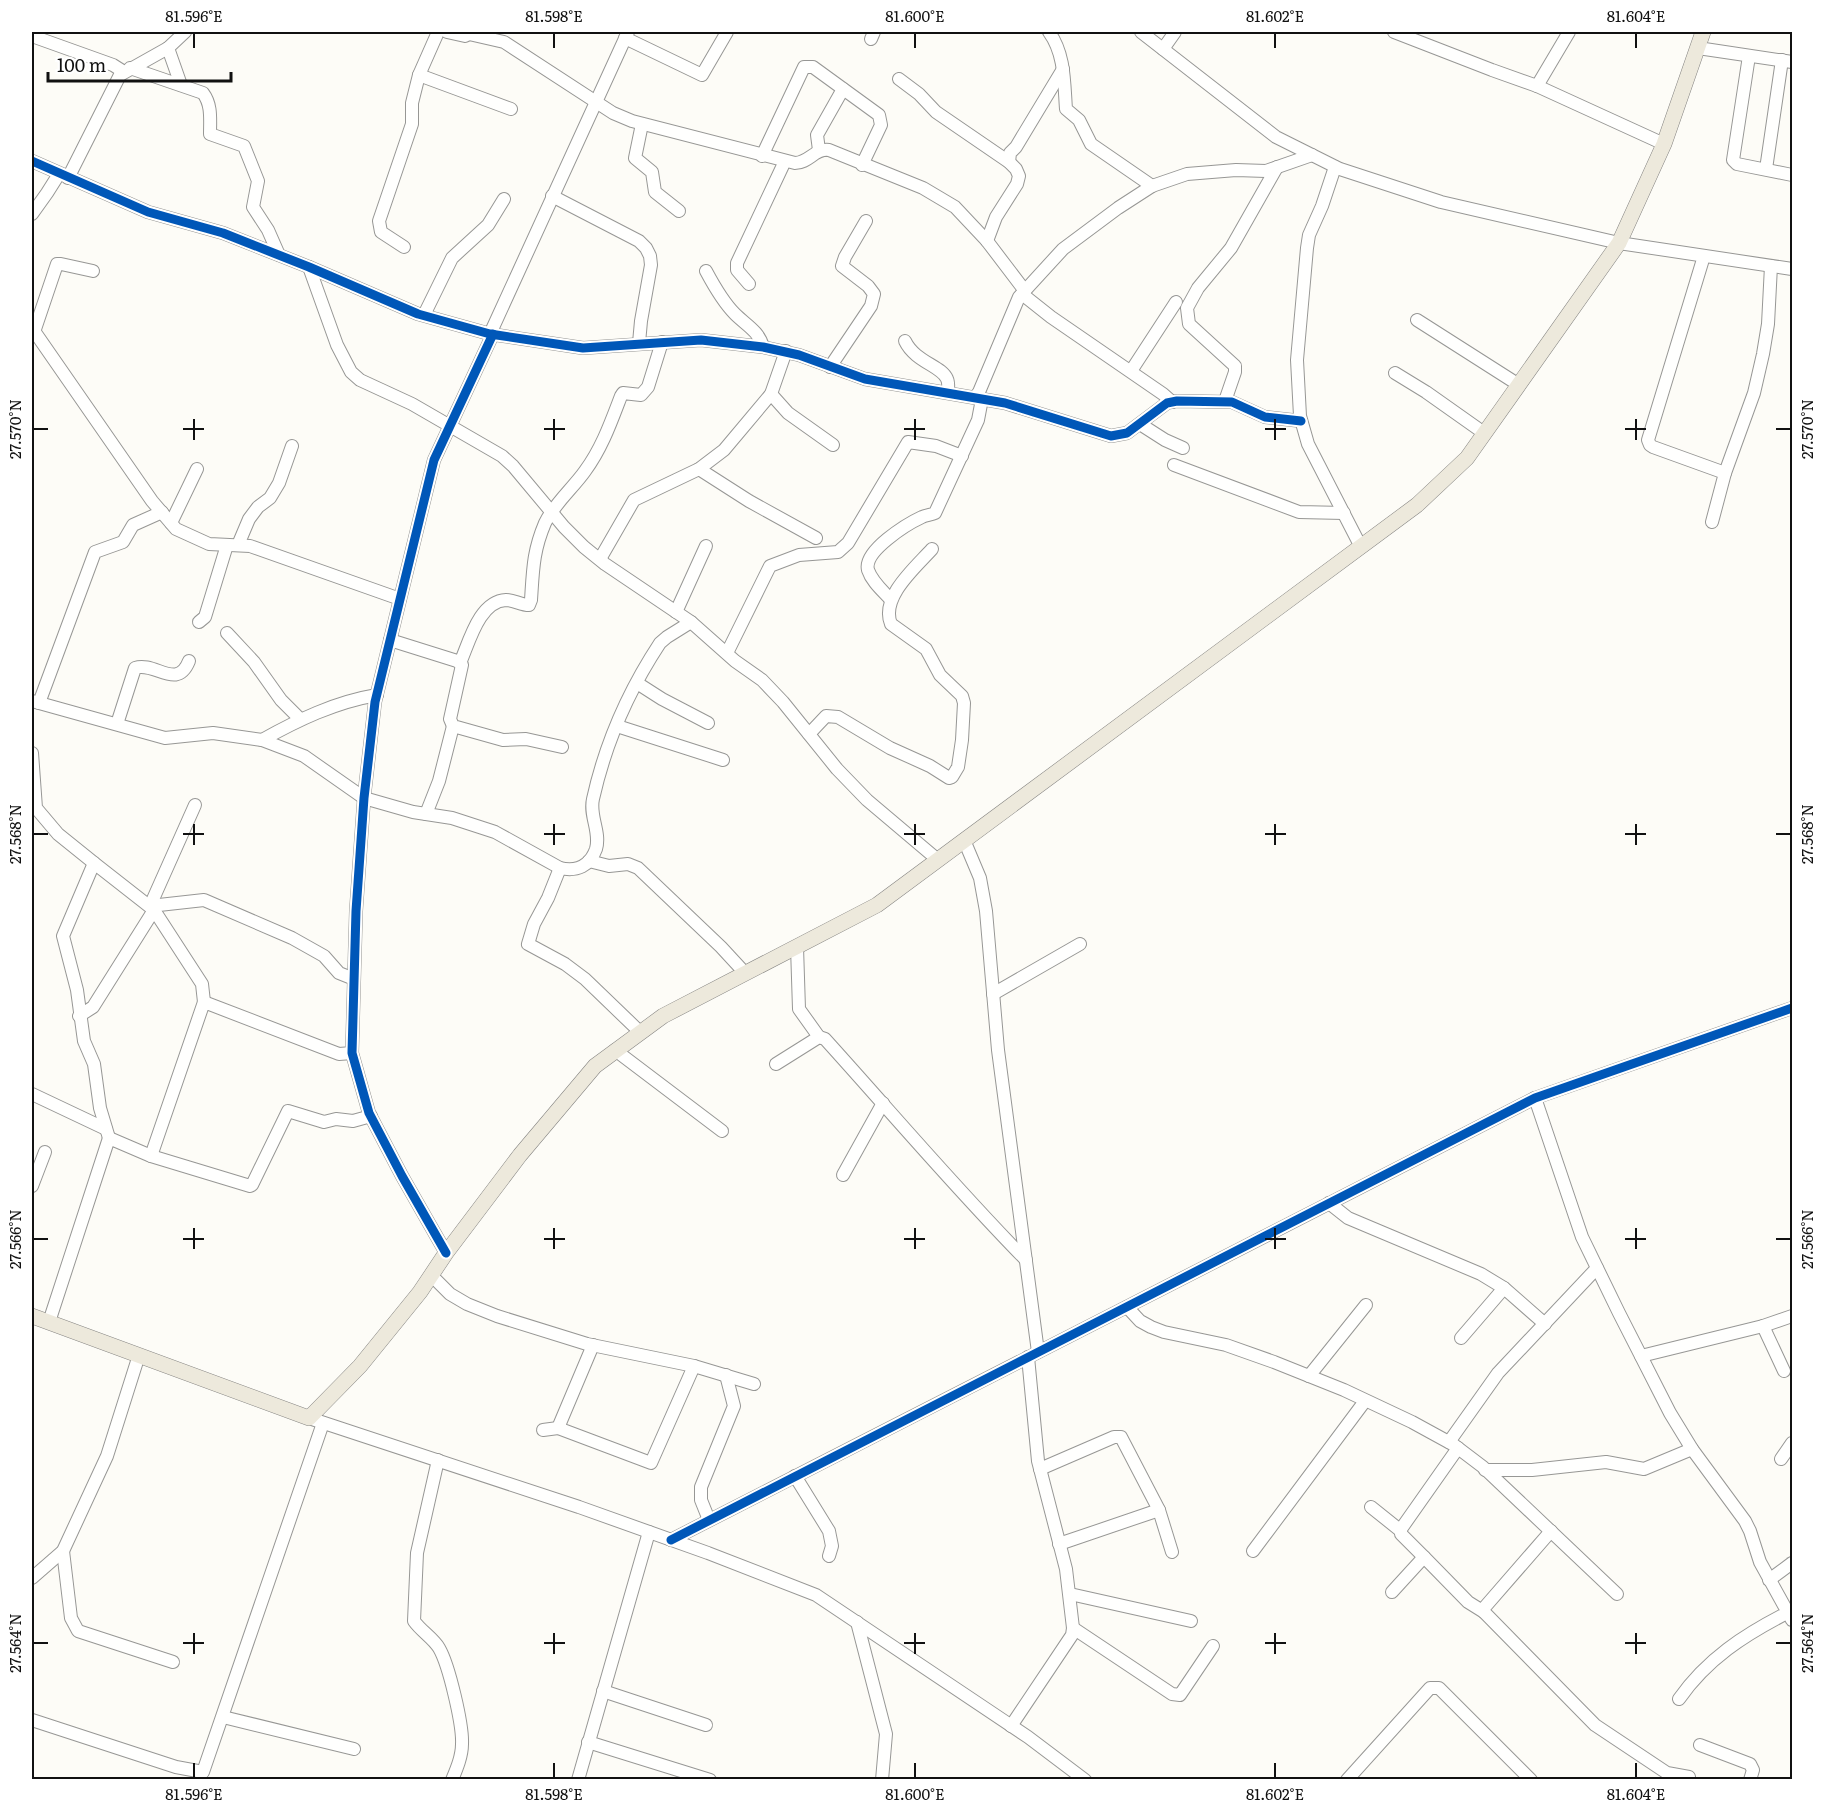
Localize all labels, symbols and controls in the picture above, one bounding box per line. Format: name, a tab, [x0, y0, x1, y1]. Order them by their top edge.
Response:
text: 81.596°E	[165, 4, 223, 27]
text: 81.598°E	[525, 4, 583, 27]
text: 81.600°E	[885, 4, 945, 27]
text: 81.602°E	[1246, 4, 1304, 27]
text: 81.604°E	[1607, 4, 1665, 27]
scale bar	[48, 45, 231, 83]
text: 100 m	[57, 51, 106, 78]
text: 27.570°N	[3, 399, 26, 459]
text: 27.570°N	[1795, 399, 1818, 459]
text: 27.568°N	[3, 804, 26, 864]
text: 27.568°N	[1795, 804, 1818, 864]
text: 27.566°N	[3, 1209, 26, 1269]
text: 27.566°N	[1795, 1209, 1818, 1269]
text: 27.564°N	[3, 1613, 26, 1673]
text: 27.564°N	[1795, 1613, 1818, 1673]
text: 81.596°E	[165, 1782, 223, 1805]
text: 81.598°E	[525, 1782, 583, 1805]
text: 81.600°E	[885, 1782, 945, 1805]
text: 81.602°E	[1246, 1782, 1304, 1805]
text: 81.604°E	[1607, 1782, 1665, 1805]

